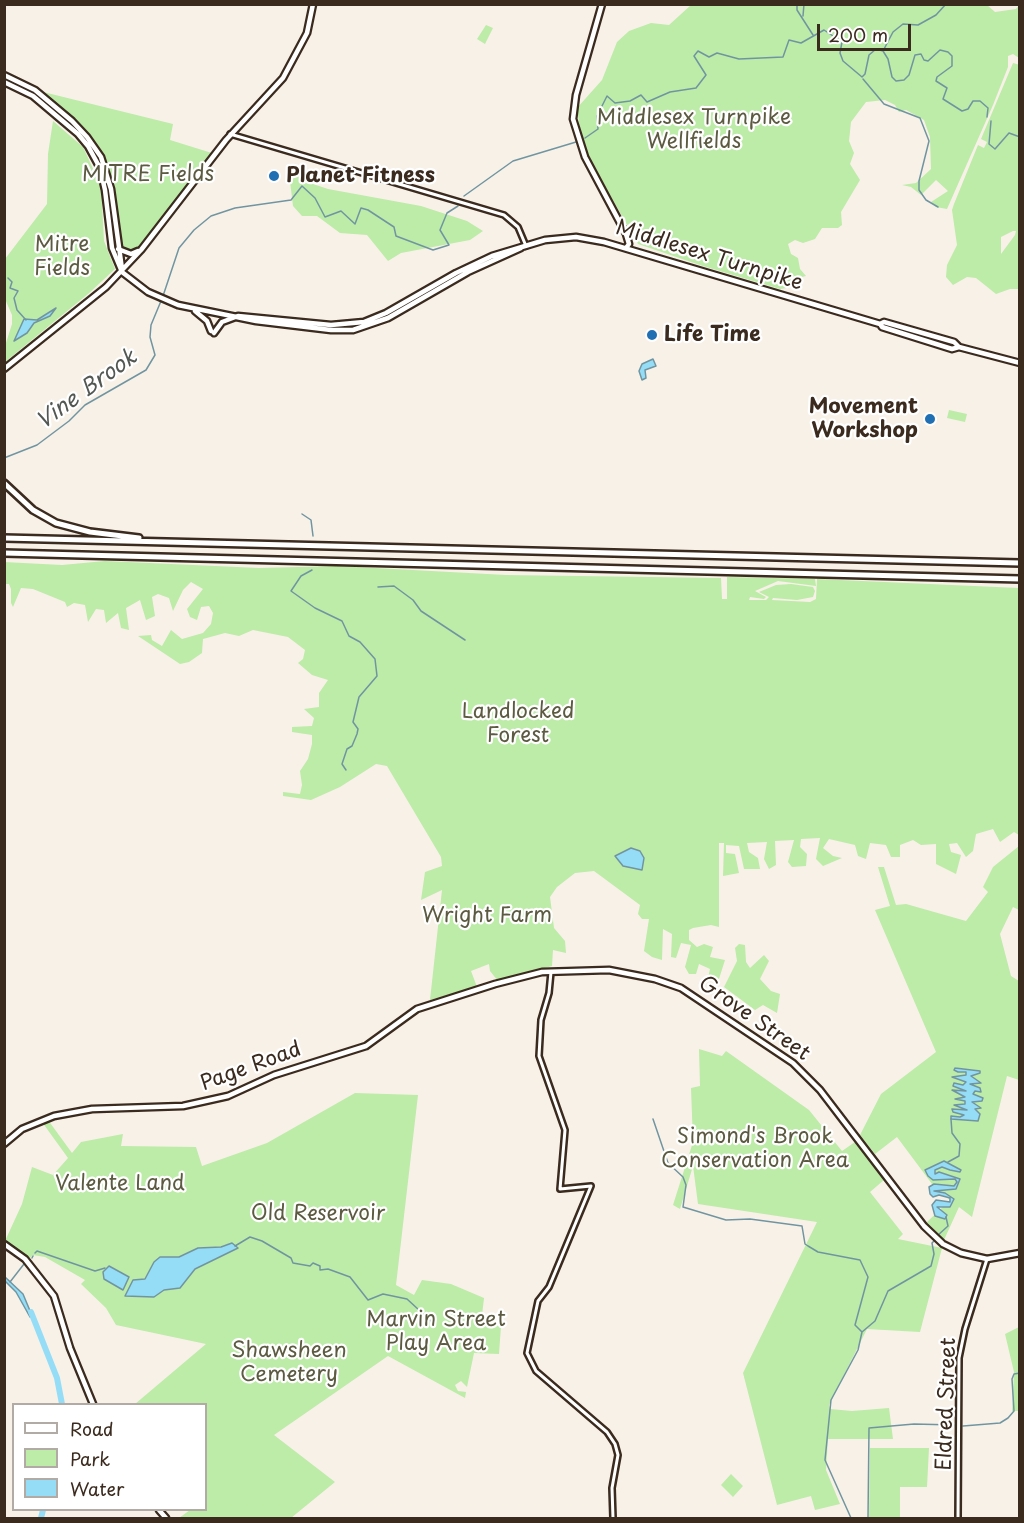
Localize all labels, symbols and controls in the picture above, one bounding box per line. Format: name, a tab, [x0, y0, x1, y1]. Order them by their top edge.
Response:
scale bar	[820, 12, 914, 50]
text: 200 m	[828, 21, 888, 48]
park label: Middlesex Turnpike Wellfields	[597, 105, 791, 155]
park label: MITRE Fields	[82, 162, 214, 188]
place label: Planet Fitness	[286, 163, 435, 189]
marker: Planet Fitness	[267, 169, 281, 183]
street label: Middlesex Turnpike	[612, 216, 806, 296]
park label: Mitre Fields	[34, 232, 90, 282]
place label: Life Time	[664, 322, 761, 348]
marker: Life Time	[645, 328, 659, 342]
water label: Vine Brook	[32, 345, 142, 435]
place label: Movement Workshop	[809, 394, 918, 444]
marker: Movement Workshop	[923, 412, 937, 426]
park label: Landlocked Forest	[462, 699, 574, 749]
park label: Wright Farm	[422, 903, 552, 929]
street label: Grove Street	[693, 971, 815, 1067]
street label: Page Road	[197, 1037, 305, 1097]
park label: Simond's Brook Conservation Area	[661, 1124, 849, 1174]
park label: Valente Land	[55, 1171, 185, 1197]
park label: Old Reservoir	[251, 1201, 385, 1227]
park label: Marvin Street Play Area	[366, 1307, 506, 1357]
street label: Eldred Street	[932, 1337, 962, 1471]
park label: Shawsheen Cemetery	[231, 1338, 347, 1388]
legend	[12, 1403, 207, 1511]
text: Road	[70, 1415, 114, 1442]
text: Park	[70, 1445, 110, 1472]
text: Water	[70, 1475, 124, 1502]

